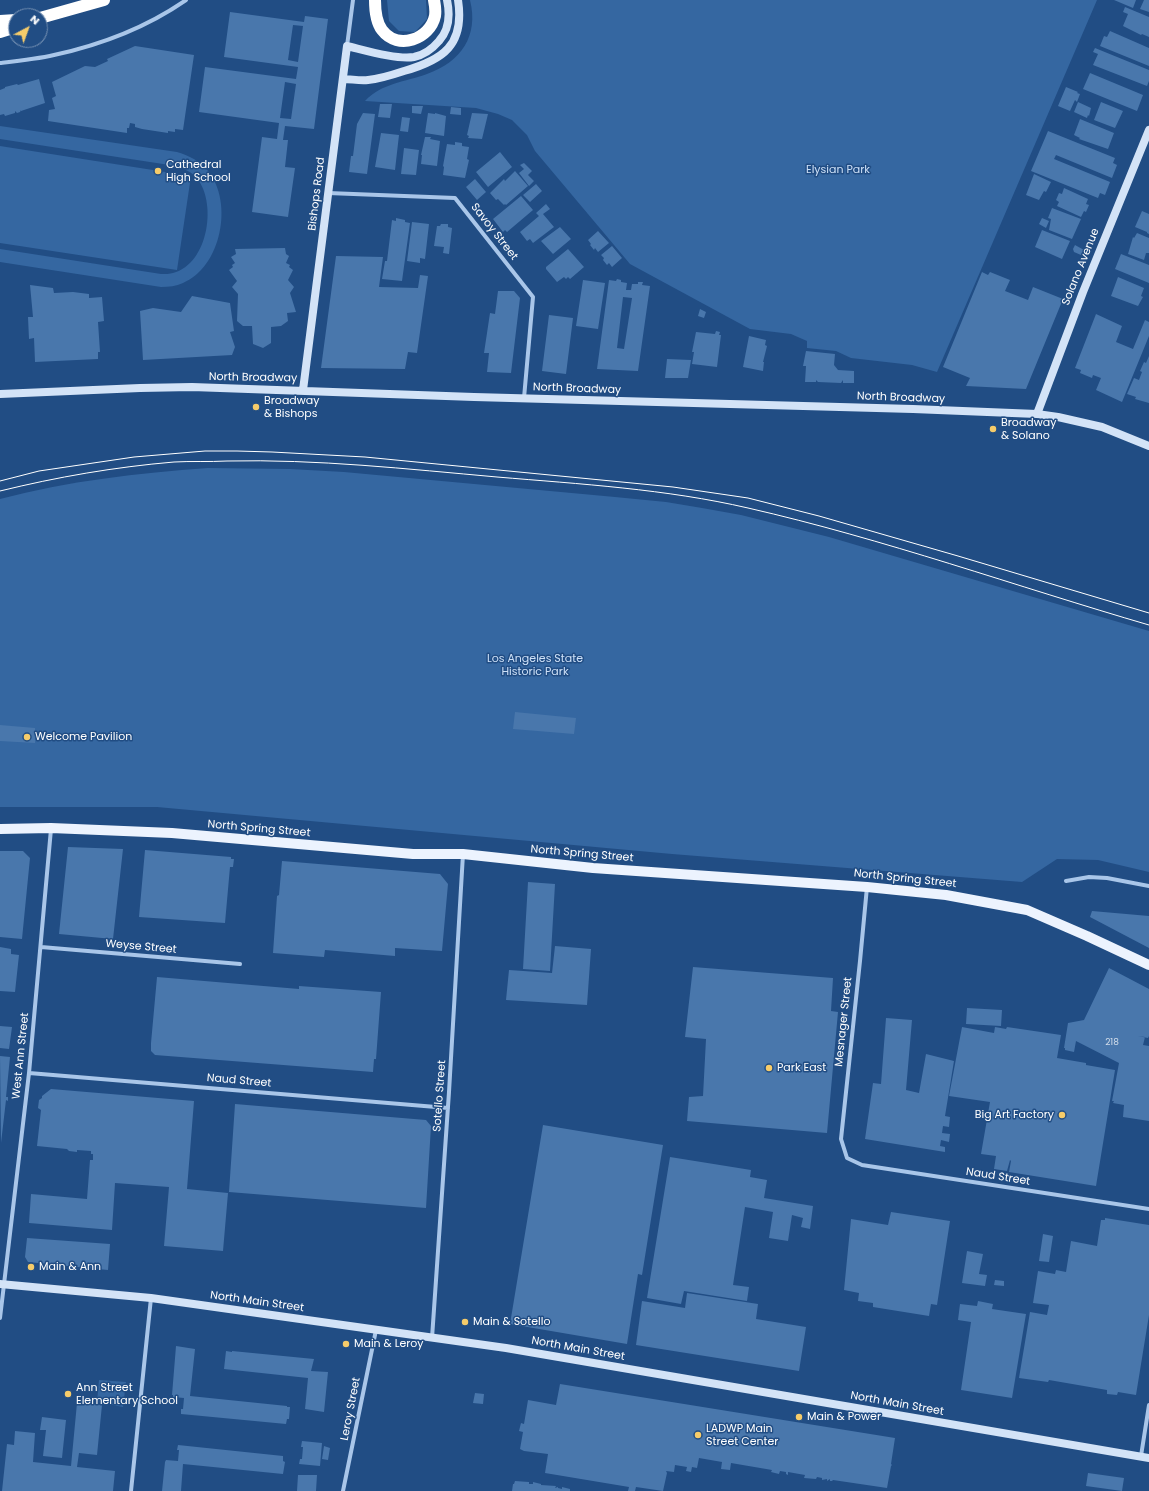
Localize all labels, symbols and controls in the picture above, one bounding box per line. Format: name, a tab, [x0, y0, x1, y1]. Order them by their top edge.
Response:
north arrow	[8, 8, 48, 48]
text: N	[27, 11, 44, 28]
street label: Bishops Road	[306, 156, 328, 232]
place label: Cathedral High School	[166, 158, 231, 184]
park label: Elysian Park	[806, 163, 870, 177]
marker: Cathedral High School	[153, 166, 163, 176]
street label: Savoy Street	[468, 201, 520, 263]
street label: Solano Avenue	[1060, 227, 1102, 307]
street label: North Broadway	[209, 371, 297, 385]
street label: North Broadway	[533, 381, 621, 397]
street label: North Broadway	[857, 390, 945, 406]
place label: Broadway & Bishops	[264, 394, 319, 420]
marker: Broadway & Bishops	[251, 402, 261, 412]
place label: Broadway & Solano	[1001, 416, 1056, 442]
marker: Broadway & Solano	[988, 424, 998, 434]
park label: Los Angeles State Historic Park	[487, 652, 583, 678]
place label: Welcome Pavilion	[35, 730, 132, 744]
marker: Welcome Pavilion	[22, 732, 32, 742]
street label: North Spring Street	[207, 818, 311, 840]
street label: North Spring Street	[530, 843, 634, 865]
street label: North Spring Street	[853, 867, 957, 891]
street label: Weyse Street	[105, 937, 177, 957]
street label: Mesnager Street	[833, 977, 855, 1067]
street label: West Ann Street	[10, 1012, 32, 1100]
house number: 218	[1105, 1038, 1119, 1048]
street label: Sotello Street	[431, 1060, 449, 1132]
place label: Park East	[777, 1061, 826, 1075]
marker: Park East	[764, 1063, 774, 1073]
street label: Naud Street	[206, 1072, 272, 1090]
place label: Big Art Factory	[975, 1108, 1054, 1122]
marker: Big Art Factory	[1057, 1110, 1067, 1120]
street label: Naud Street	[965, 1165, 1031, 1189]
place label: Main & Ann	[39, 1260, 101, 1274]
marker: Main & Ann	[26, 1262, 36, 1272]
street label: North Main Street	[209, 1289, 305, 1315]
place label: Main & Sotello	[473, 1315, 550, 1329]
marker: Main & Sotello	[460, 1317, 470, 1327]
street label: North Main Street	[530, 1334, 626, 1364]
place label: Main & Leroy	[354, 1337, 424, 1351]
marker: Main & Leroy	[341, 1339, 351, 1349]
street label: Leroy Street	[338, 1376, 364, 1442]
place label: Ann Street Elementary School	[76, 1381, 178, 1407]
marker: Ann Street Elementary School	[63, 1389, 73, 1399]
street label: North Main Street	[849, 1389, 945, 1419]
place label: Main & Power	[807, 1410, 881, 1424]
marker: Main & Power	[794, 1412, 804, 1422]
place label: LADWP Main Street Center	[706, 1422, 778, 1448]
marker: LADWP Main Street Center	[693, 1430, 703, 1440]

